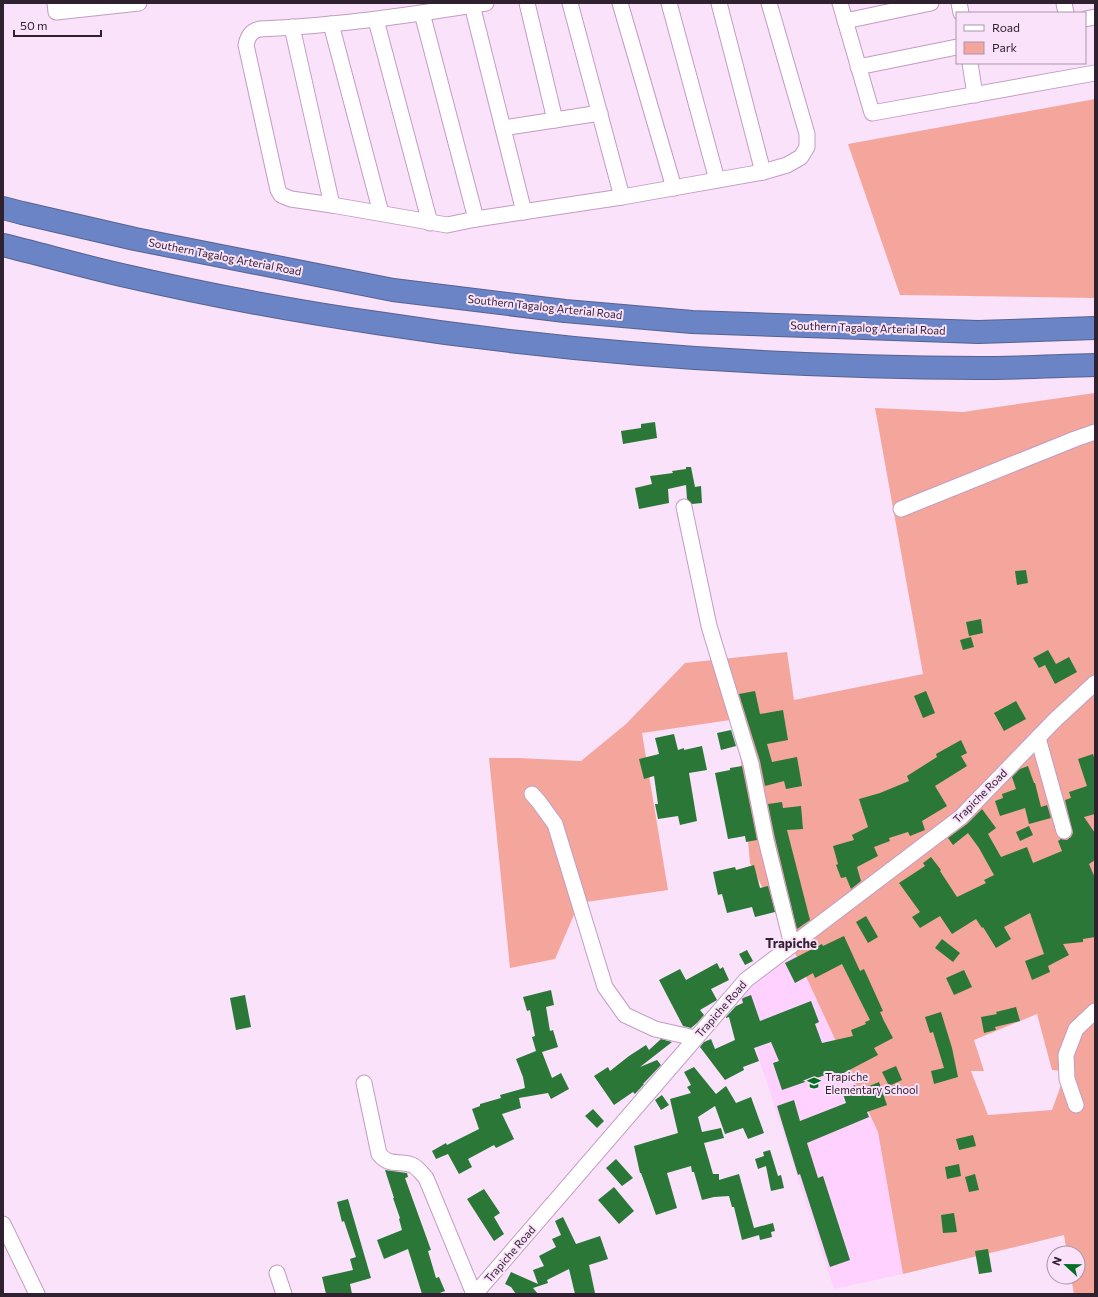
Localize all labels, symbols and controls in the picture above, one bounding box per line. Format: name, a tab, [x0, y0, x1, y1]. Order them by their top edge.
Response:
scale bar	[14, 12, 101, 38]
legend	[956, 12, 1086, 64]
text: 50 m	[20, 18, 48, 32]
text: Road	[992, 20, 1020, 34]
text: Park	[992, 40, 1018, 54]
street label: Southern Tagalog Arterial Road	[148, 235, 303, 278]
street label: Southern Tagalog Arterial Road	[467, 292, 623, 321]
street label: Southern Tagalog Arterial Road	[790, 318, 946, 337]
street label: Trapiche Road	[950, 766, 1009, 825]
district label: Trapiche	[765, 935, 817, 951]
street label: Trapiche Road	[692, 978, 749, 1040]
place label: Trapiche Elementary School	[825, 1070, 918, 1096]
school or university icon: Trapiche Elementary School	[806, 1075, 822, 1091]
street label: Trapiche Road	[481, 1223, 538, 1285]
north arrow	[1046, 1245, 1086, 1285]
text: N	[1049, 1255, 1064, 1267]

